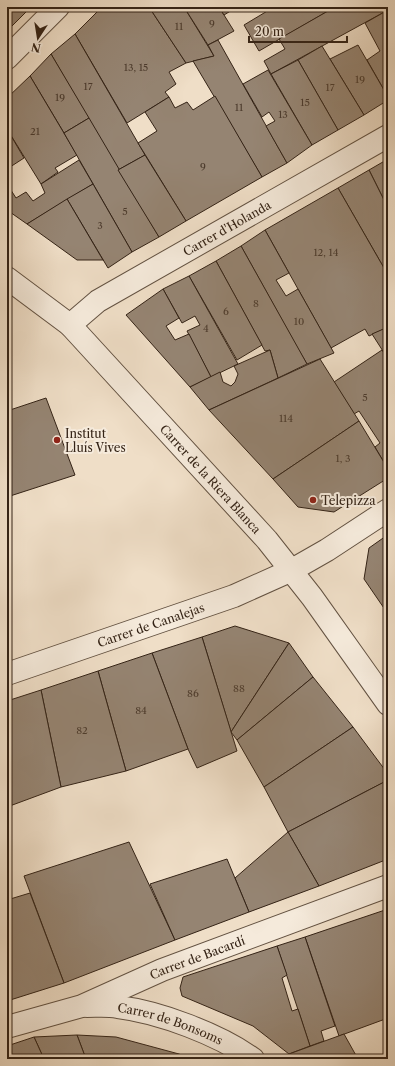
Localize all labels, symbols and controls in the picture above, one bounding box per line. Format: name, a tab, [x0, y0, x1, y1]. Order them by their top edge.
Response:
house number: 9	[209, 17, 215, 30]
north arrow	[18, 18, 58, 58]
scale bar	[249, 18, 347, 44]
house number: 11	[175, 20, 184, 33]
text: 20 m	[255, 24, 284, 39]
text: N	[29, 40, 42, 56]
house number: 13, 15	[124, 61, 148, 74]
house number: 19	[355, 73, 365, 86]
house number: 17	[83, 80, 93, 93]
house number: 17	[325, 81, 335, 94]
house number: 19	[55, 91, 65, 104]
house number: 15	[300, 96, 310, 109]
house number: 11	[235, 101, 244, 114]
house number: 13	[278, 108, 288, 121]
house number: 21	[30, 125, 41, 138]
house number: 9	[200, 160, 206, 173]
street label: Carrer d'Holanda	[180, 197, 274, 259]
house number: 5	[122, 205, 128, 218]
house number: 3	[97, 219, 103, 232]
house number: 12, 14	[313, 246, 339, 259]
house number: 8	[253, 297, 259, 310]
house number: 6	[223, 305, 229, 318]
house number: 10	[294, 315, 304, 328]
house number: 4	[203, 322, 209, 335]
house number: 5	[362, 391, 368, 404]
house number: 114	[279, 412, 293, 425]
street label: Carrer de la Riera Blanca	[157, 421, 265, 537]
place label: Institut Lluís Vives	[65, 426, 126, 455]
marker: Institut Lluís Vives	[52, 435, 62, 445]
house number: 1, 3	[336, 452, 351, 465]
place label: Telepizza	[321, 493, 376, 508]
marker: Telepizza	[308, 495, 318, 505]
street label: Carrer de Canalejas	[95, 599, 206, 650]
house number: 88	[233, 682, 245, 695]
house number: 86	[187, 687, 199, 700]
house number: 84	[135, 704, 147, 717]
house number: 82	[76, 724, 88, 737]
street label: Carrer de Bacardí	[147, 932, 247, 982]
street label: Carrer de Bonsoms	[117, 999, 226, 1047]

